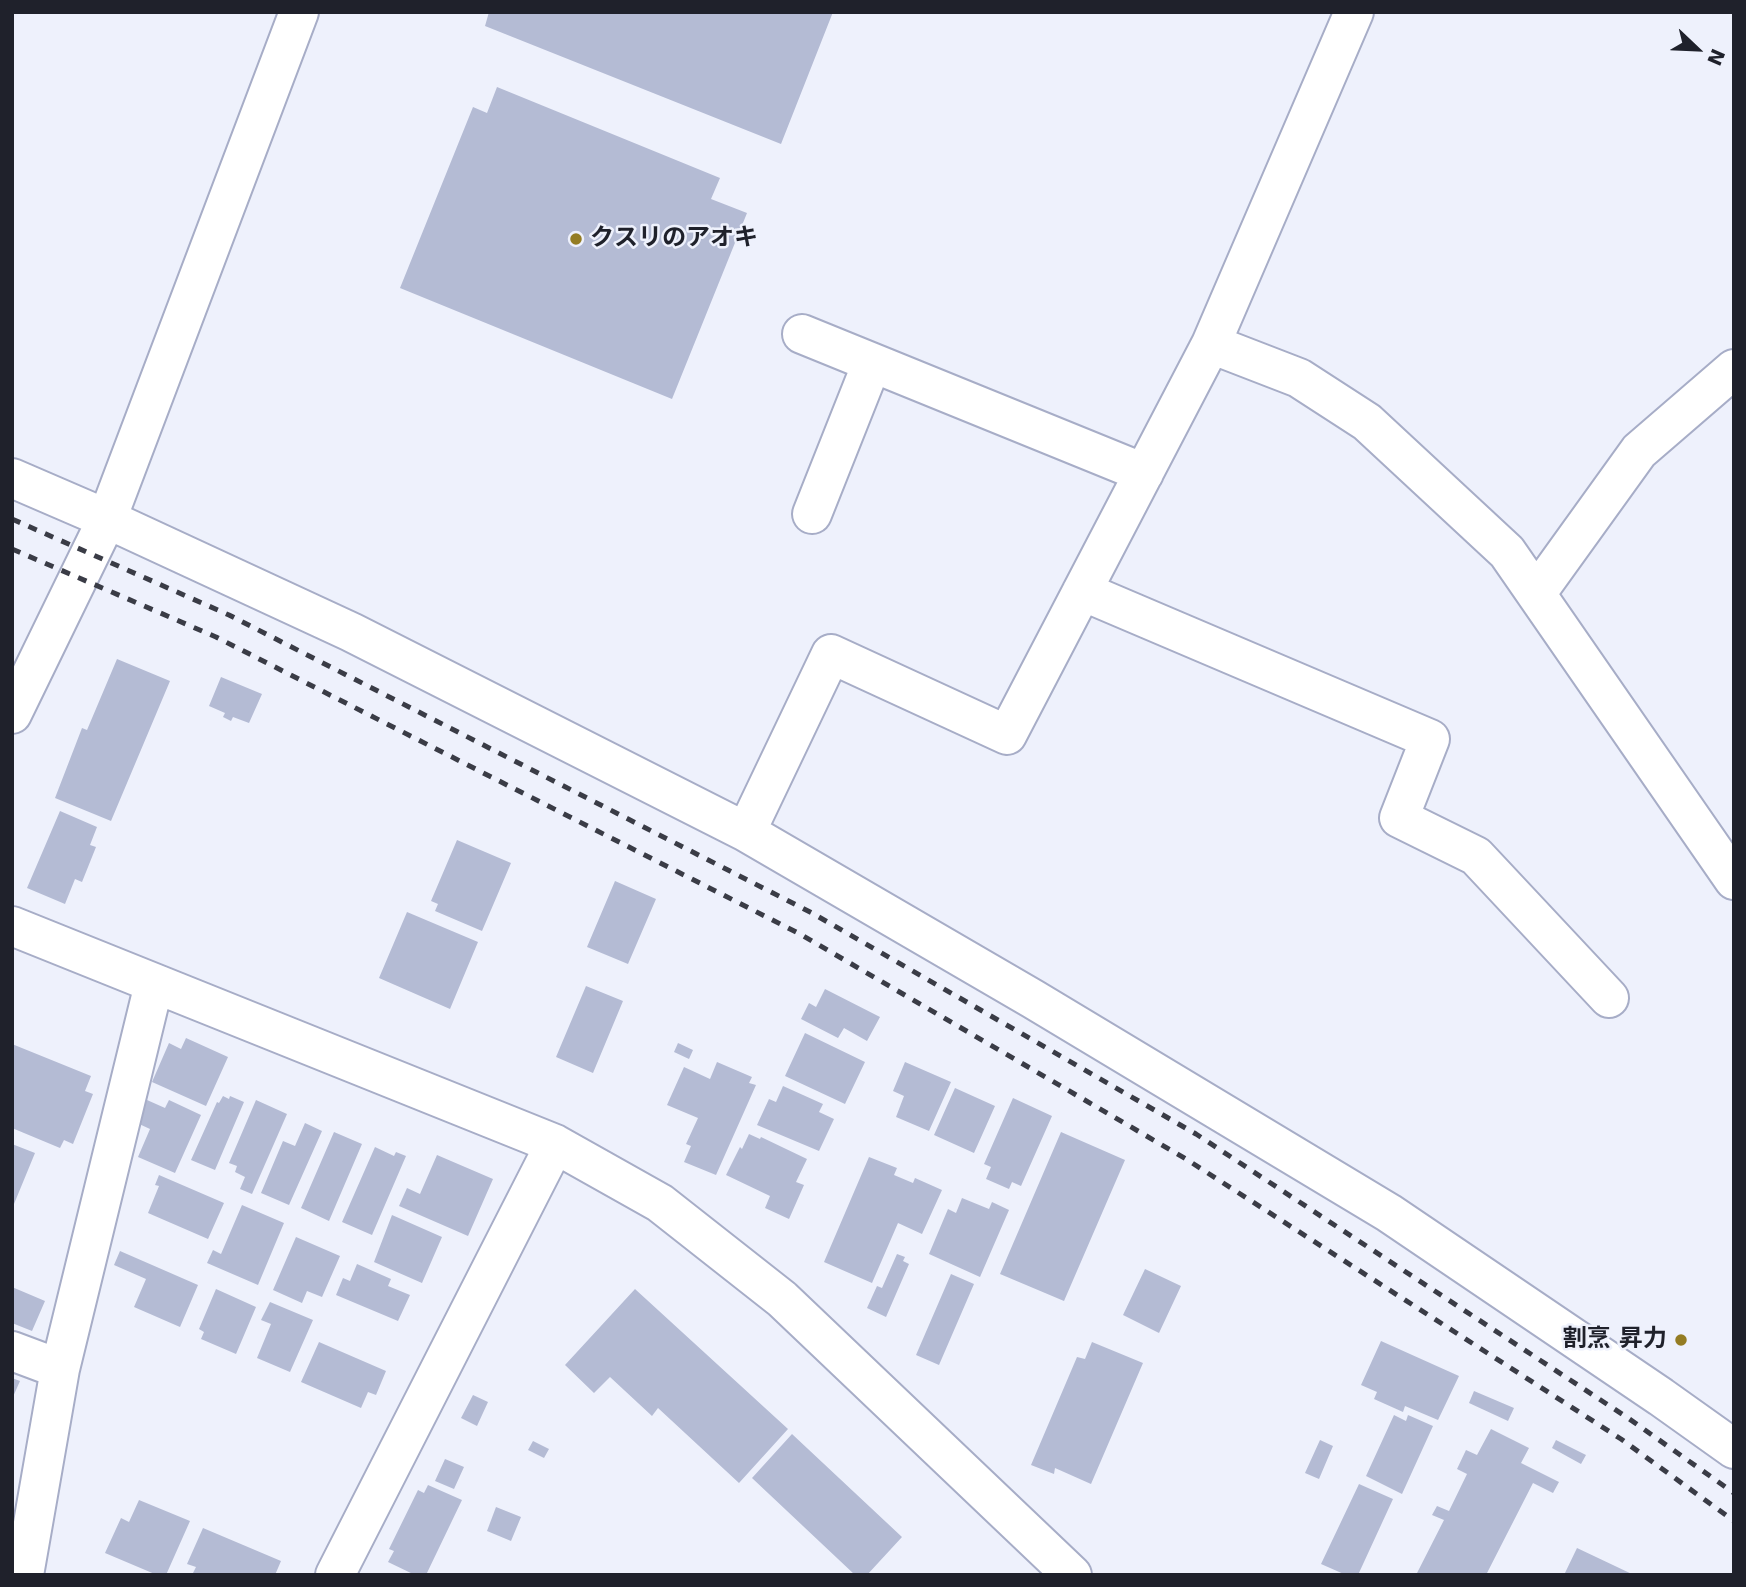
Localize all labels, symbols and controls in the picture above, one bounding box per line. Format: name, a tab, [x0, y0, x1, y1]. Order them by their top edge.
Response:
north arrow	[1662, 14, 1732, 84]
text: N	[1703, 46, 1730, 69]
place label: クスリのアオキ	[590, 225, 758, 253]
marker: クスリのアオキ	[568, 231, 584, 247]
place label: 割烹 昇力	[1563, 1326, 1667, 1354]
marker: 割烹 昇力	[1673, 1332, 1689, 1348]

